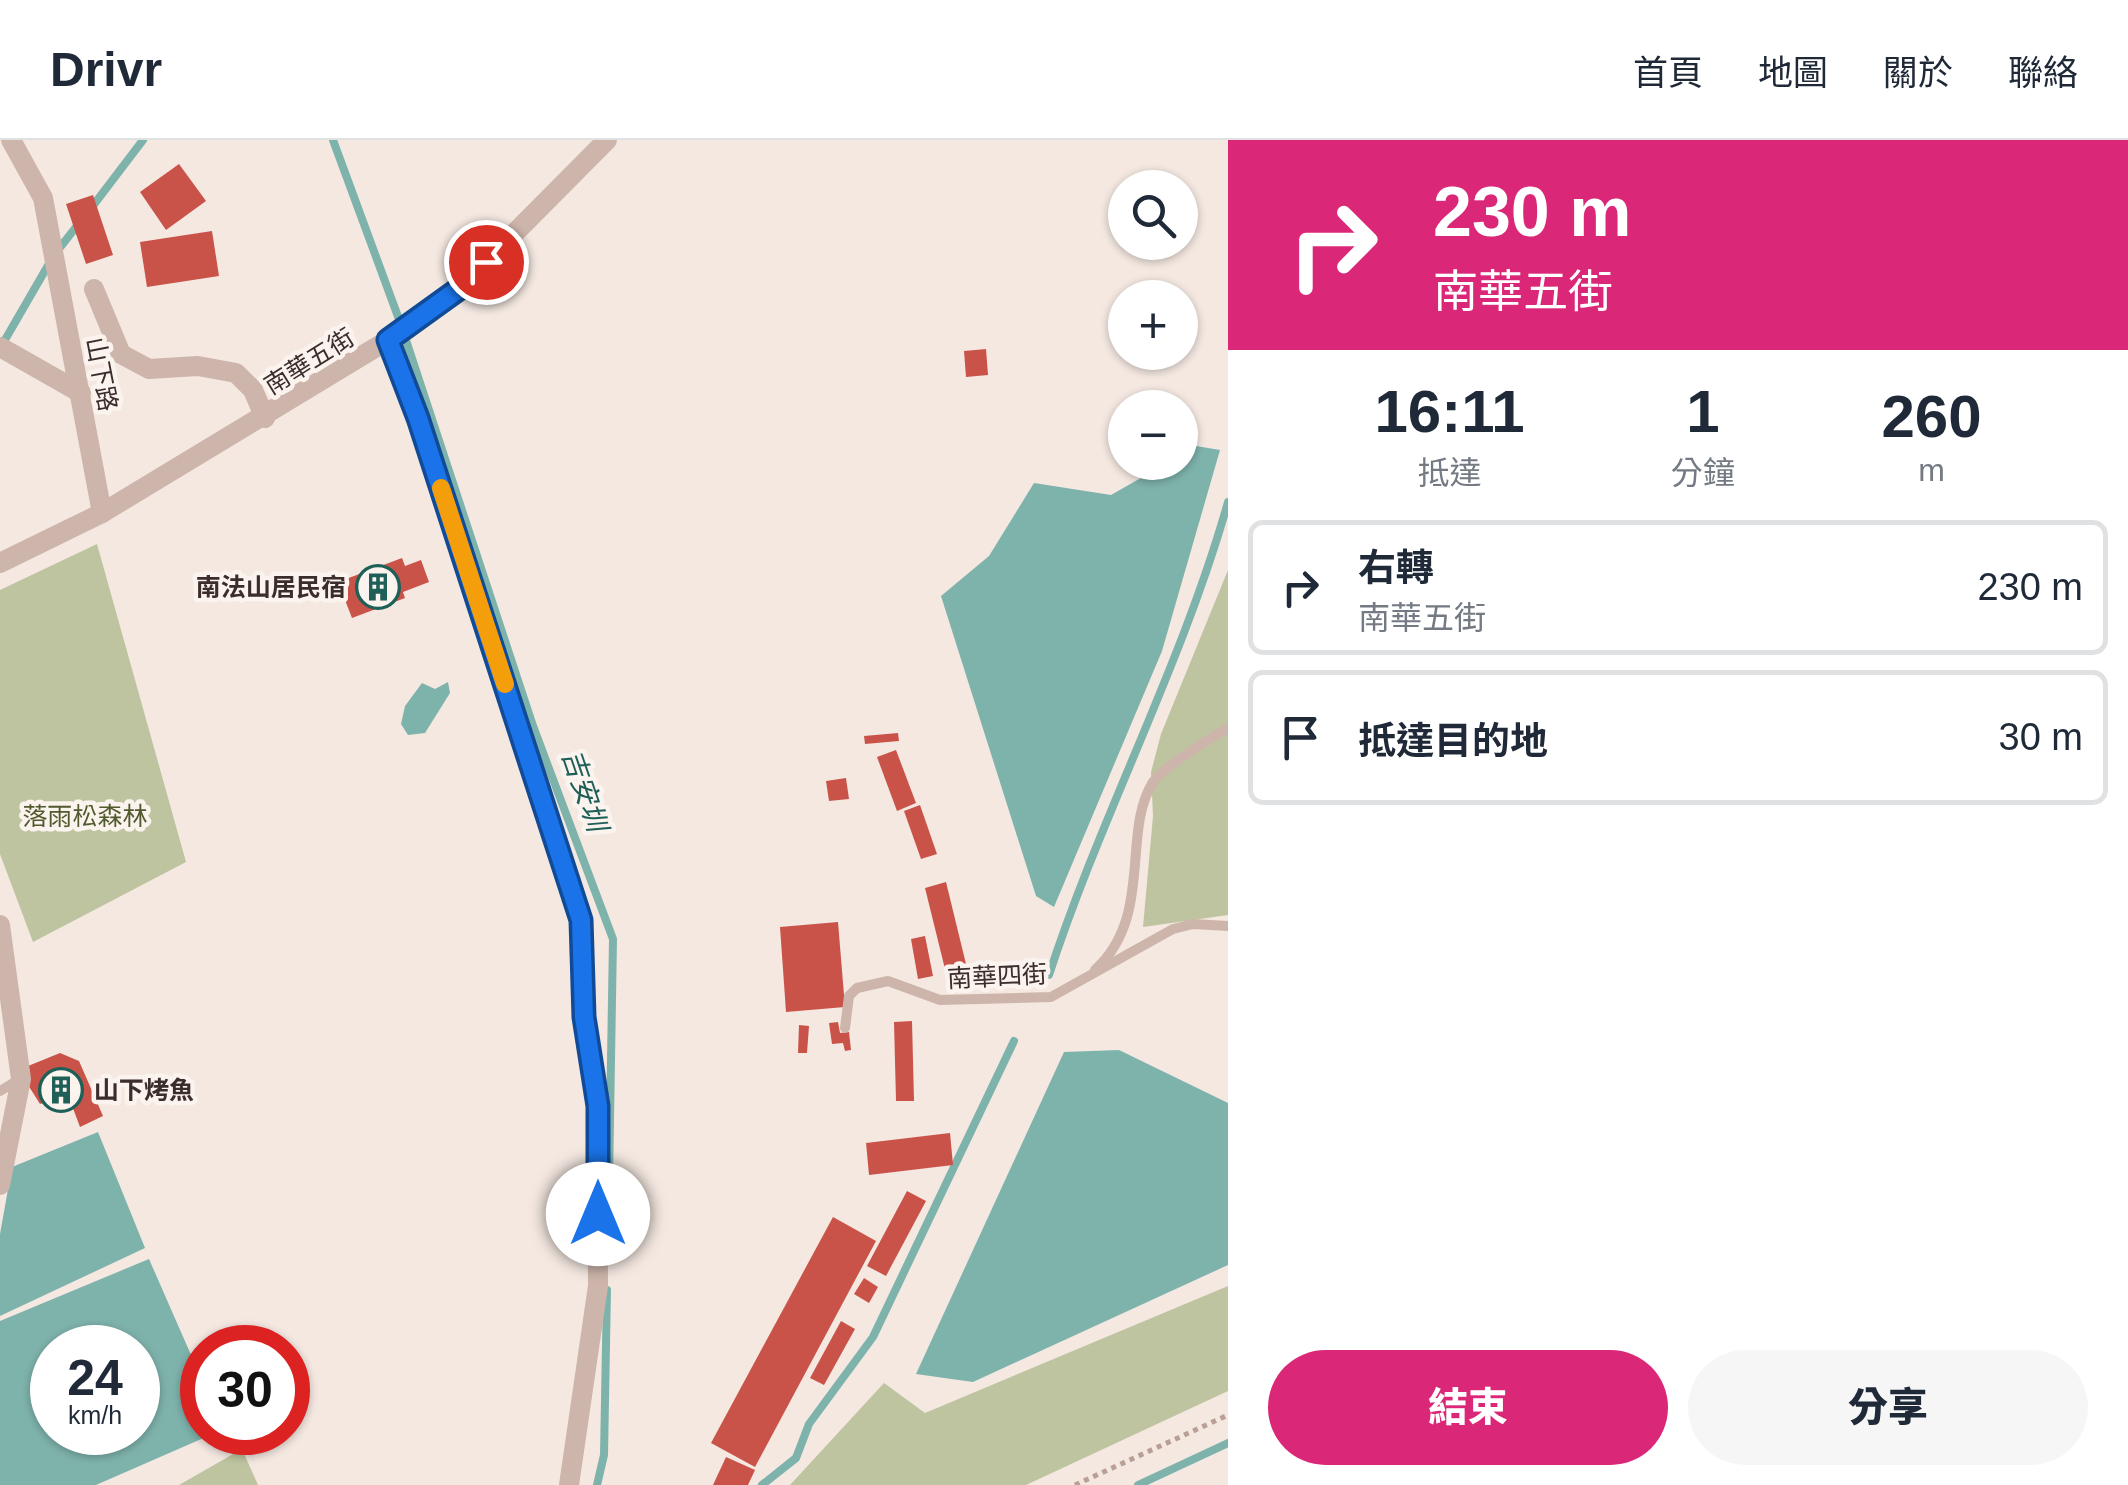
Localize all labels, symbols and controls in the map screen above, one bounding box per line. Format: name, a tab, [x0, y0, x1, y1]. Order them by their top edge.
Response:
text: Drivr	[50, 43, 162, 96]
text: 首頁	[1633, 53, 1703, 92]
text: 地圖	[1758, 53, 1828, 92]
text: 關於	[1883, 53, 1953, 92]
text: 聯絡	[2008, 53, 2078, 92]
map controls	[1108, 170, 1198, 480]
button: search	[1108, 170, 1198, 260]
text: 230 m	[1433, 173, 1631, 251]
icon: right	[1268, 180, 1398, 310]
pin	[444, 220, 529, 305]
icon: arrive	[459, 235, 514, 290]
text: 南華五街	[1433, 266, 1613, 317]
button: +	[1108, 280, 1198, 370]
street label: 南華五街	[259, 323, 359, 399]
street label: 山下路	[81, 335, 123, 413]
text: 16:11	[1374, 378, 1525, 445]
text: 1	[1686, 378, 1720, 445]
text: 260	[1881, 383, 1982, 450]
button: −	[1108, 390, 1198, 480]
text: m	[1918, 452, 1945, 488]
text: 抵達	[1417, 455, 1482, 491]
text: 分鐘	[1671, 455, 1735, 491]
text: 右轉	[1358, 547, 1434, 589]
icon: right	[1273, 560, 1328, 615]
building icon: 南法山居民宿	[355, 564, 401, 610]
text: 230 m	[1977, 566, 2083, 608]
place label: 南法山居民宿	[196, 573, 346, 601]
text: 南華五街	[1358, 600, 1486, 636]
icon: arrive	[1273, 710, 1328, 765]
text: 30 m	[1999, 716, 2083, 758]
text: 抵達目的地	[1358, 720, 1548, 762]
water label: 吉安圳	[556, 745, 614, 839]
park label: 落雨松森林	[22, 802, 148, 830]
street label: 南華四街	[946, 959, 1048, 993]
building icon: 山下烤魚	[38, 1067, 84, 1113]
place label: 山下烤魚	[94, 1076, 194, 1104]
position arrow	[546, 1162, 650, 1266]
speed limit sign: 30	[180, 1325, 310, 1455]
text: 24	[67, 1350, 123, 1406]
button: 結束	[1268, 1350, 1668, 1465]
button: 分享	[1688, 1350, 2088, 1465]
text: km/h	[68, 1401, 122, 1429]

